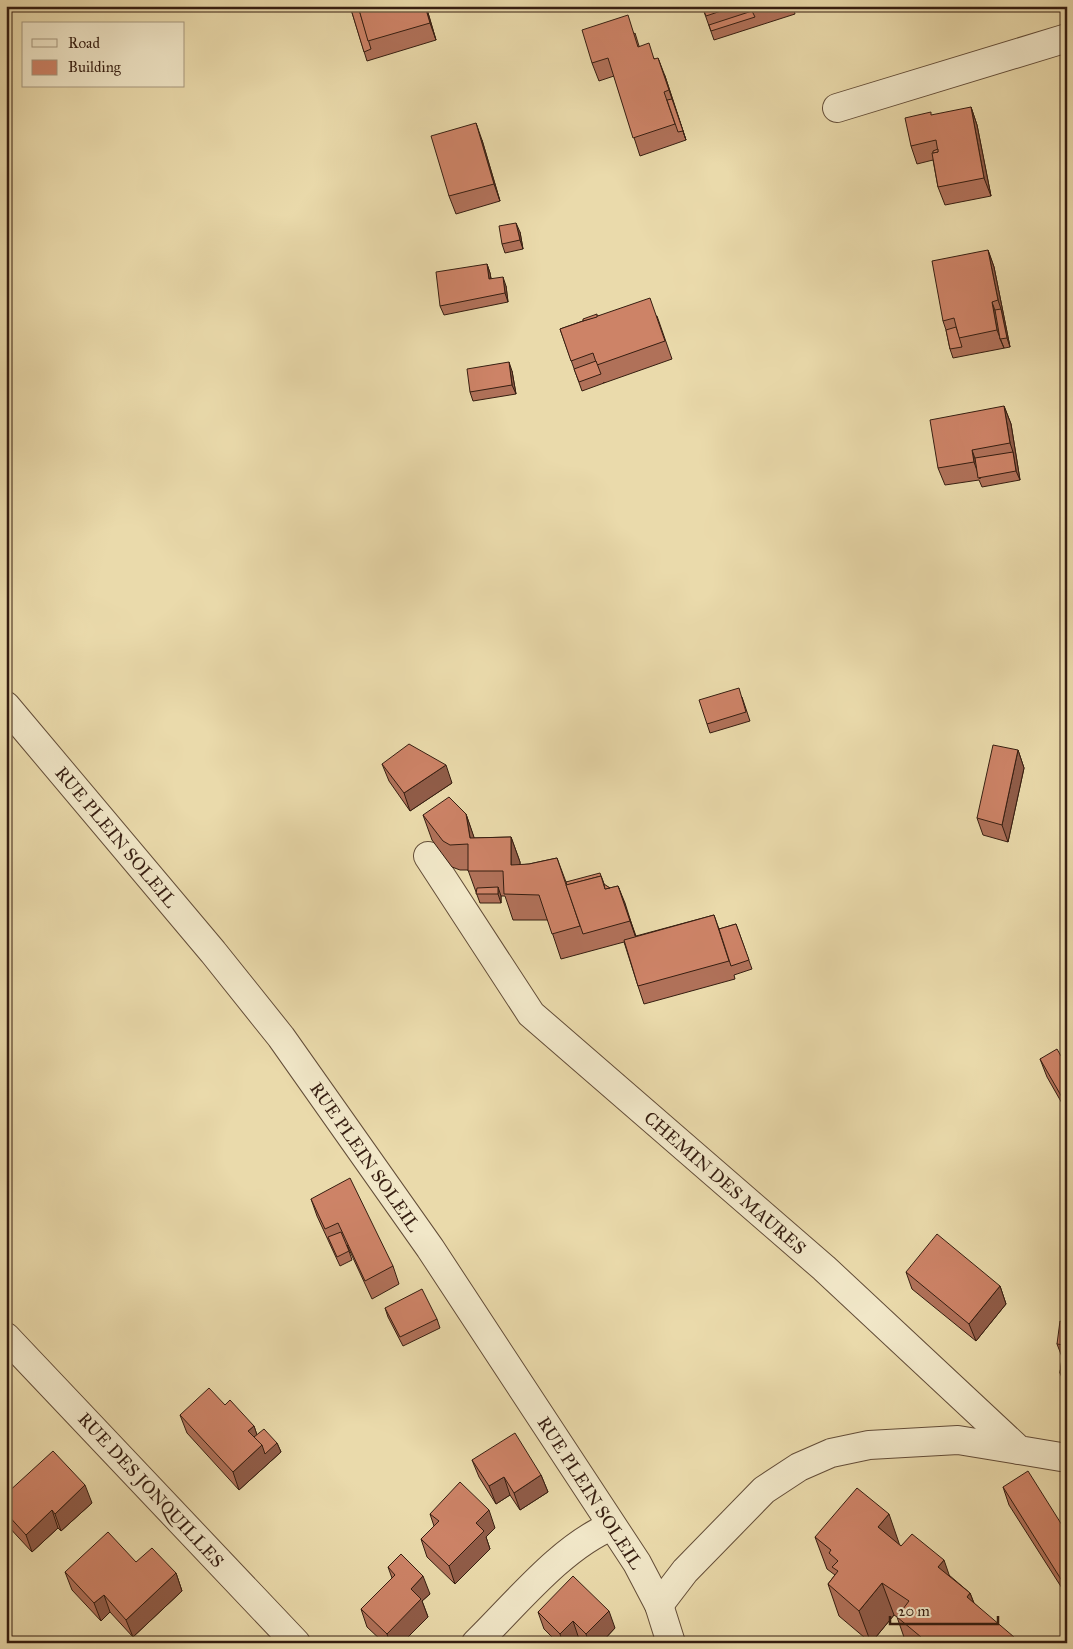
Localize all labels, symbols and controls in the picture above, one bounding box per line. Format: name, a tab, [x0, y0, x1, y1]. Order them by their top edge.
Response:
legend	[22, 22, 185, 88]
text: Road	[68, 34, 100, 52]
text: Building	[68, 58, 122, 76]
street label: RUE PLEIN SOLEIL	[51, 762, 182, 913]
street label: RUE PLEIN SOLEIL	[305, 1078, 425, 1237]
street label: CHEMIN DES MAURES	[640, 1107, 810, 1259]
street label: RUE DES JONQUILLES	[73, 1408, 229, 1573]
street label: RUE PLEIN SOLEIL	[532, 1413, 648, 1574]
scale bar	[890, 1594, 998, 1626]
text: 20 m	[898, 1602, 930, 1620]

